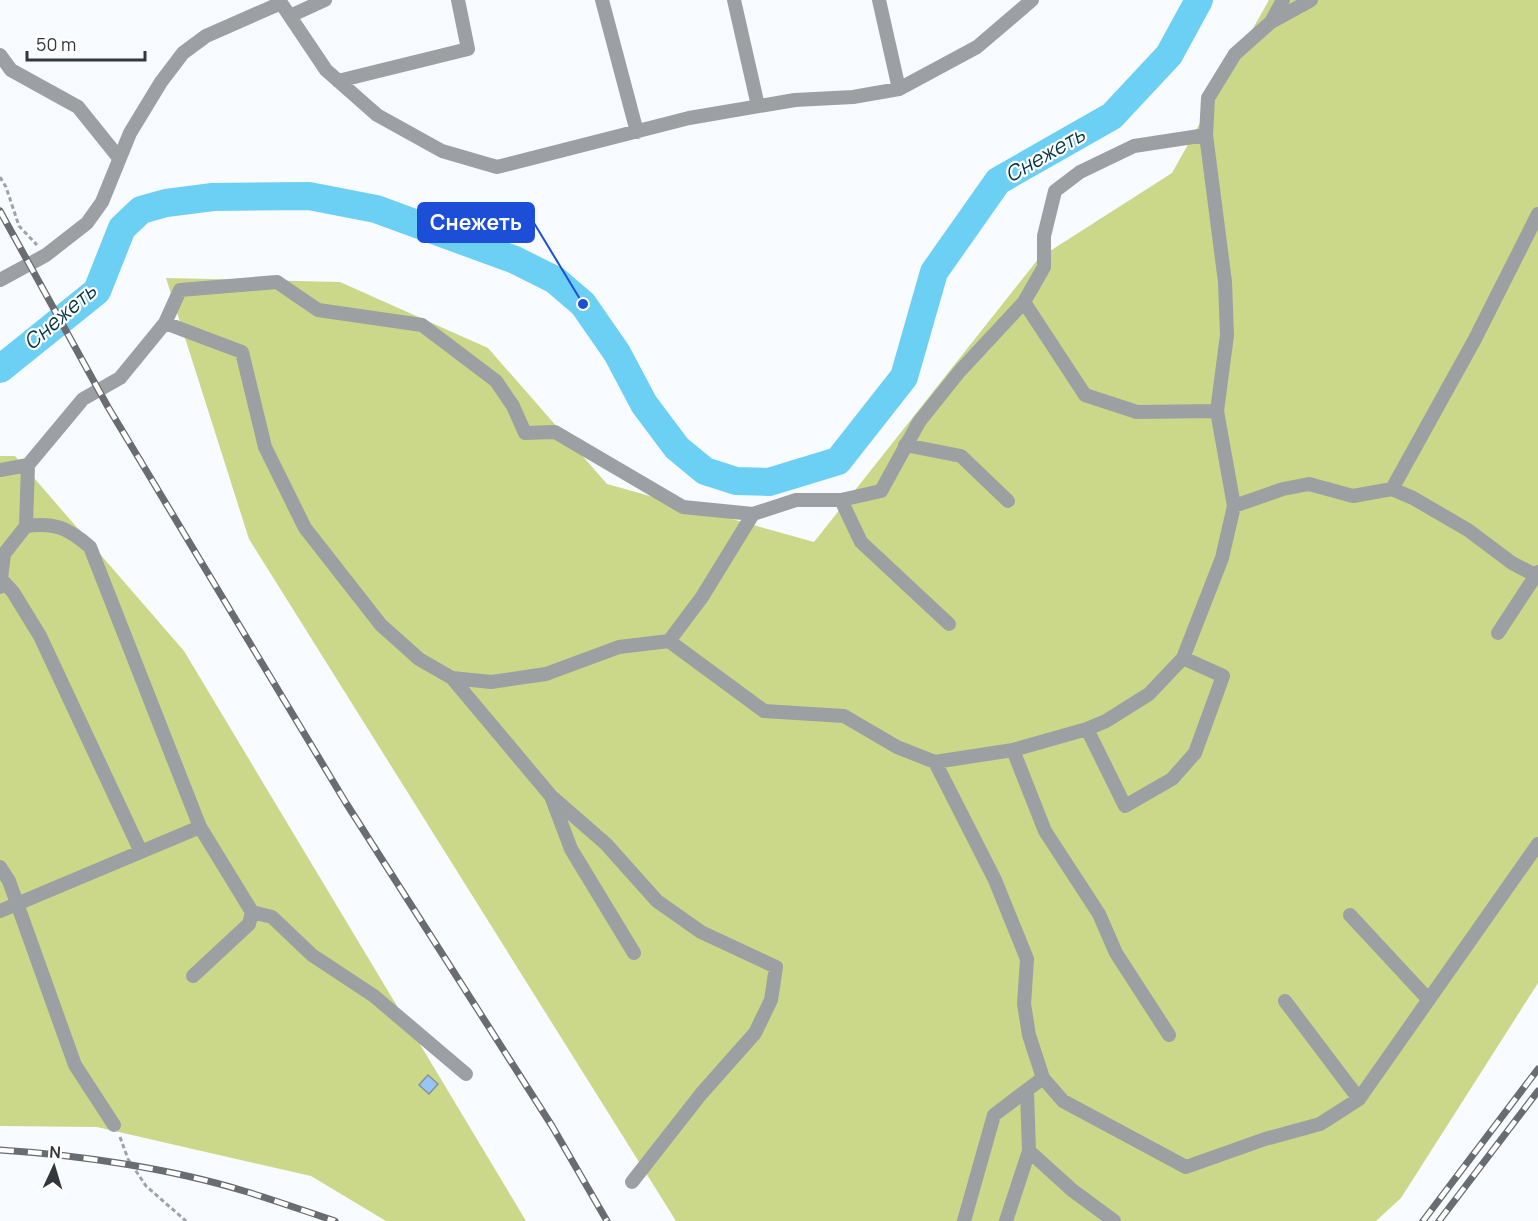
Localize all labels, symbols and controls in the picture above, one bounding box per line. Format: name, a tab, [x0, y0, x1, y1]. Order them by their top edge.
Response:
scale bar	[27, 24, 146, 62]
text: 50 m	[36, 32, 76, 56]
water label: Снежеть	[1000, 120, 1090, 188]
callout: Снежеть	[418, 203, 534, 242]
text: Снежеть	[430, 208, 522, 236]
water label: Снежеть	[17, 276, 102, 356]
north arrow	[24, 1137, 84, 1197]
text: N	[49, 1141, 62, 1163]

